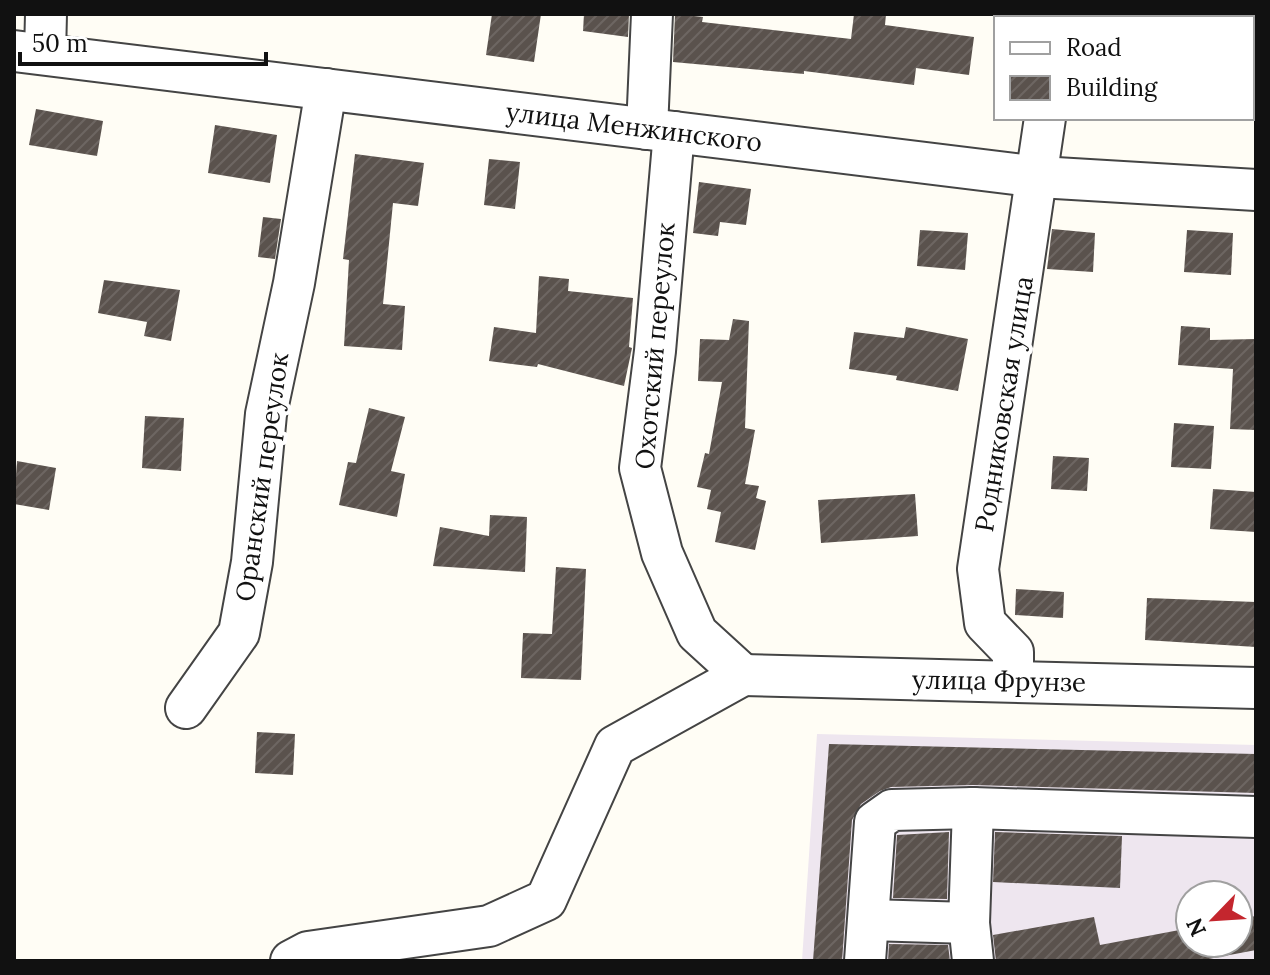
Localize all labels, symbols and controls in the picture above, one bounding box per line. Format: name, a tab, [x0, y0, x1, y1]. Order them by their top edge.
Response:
scale bar	[20, 16, 266, 66]
legend	[994, 16, 1254, 120]
text: 50 m	[32, 28, 88, 59]
text: Road	[1066, 32, 1122, 63]
text: Building	[1066, 72, 1158, 103]
street label: улица Менжинского	[504, 94, 764, 159]
street label: Охотский переулок	[627, 221, 682, 471]
street label: Родниковская улица	[967, 274, 1040, 534]
street label: Оранский переулок	[228, 350, 295, 603]
street label: улица Фрунзе	[912, 662, 1086, 699]
north arrow	[1174, 879, 1254, 959]
text: N	[1180, 914, 1212, 941]

